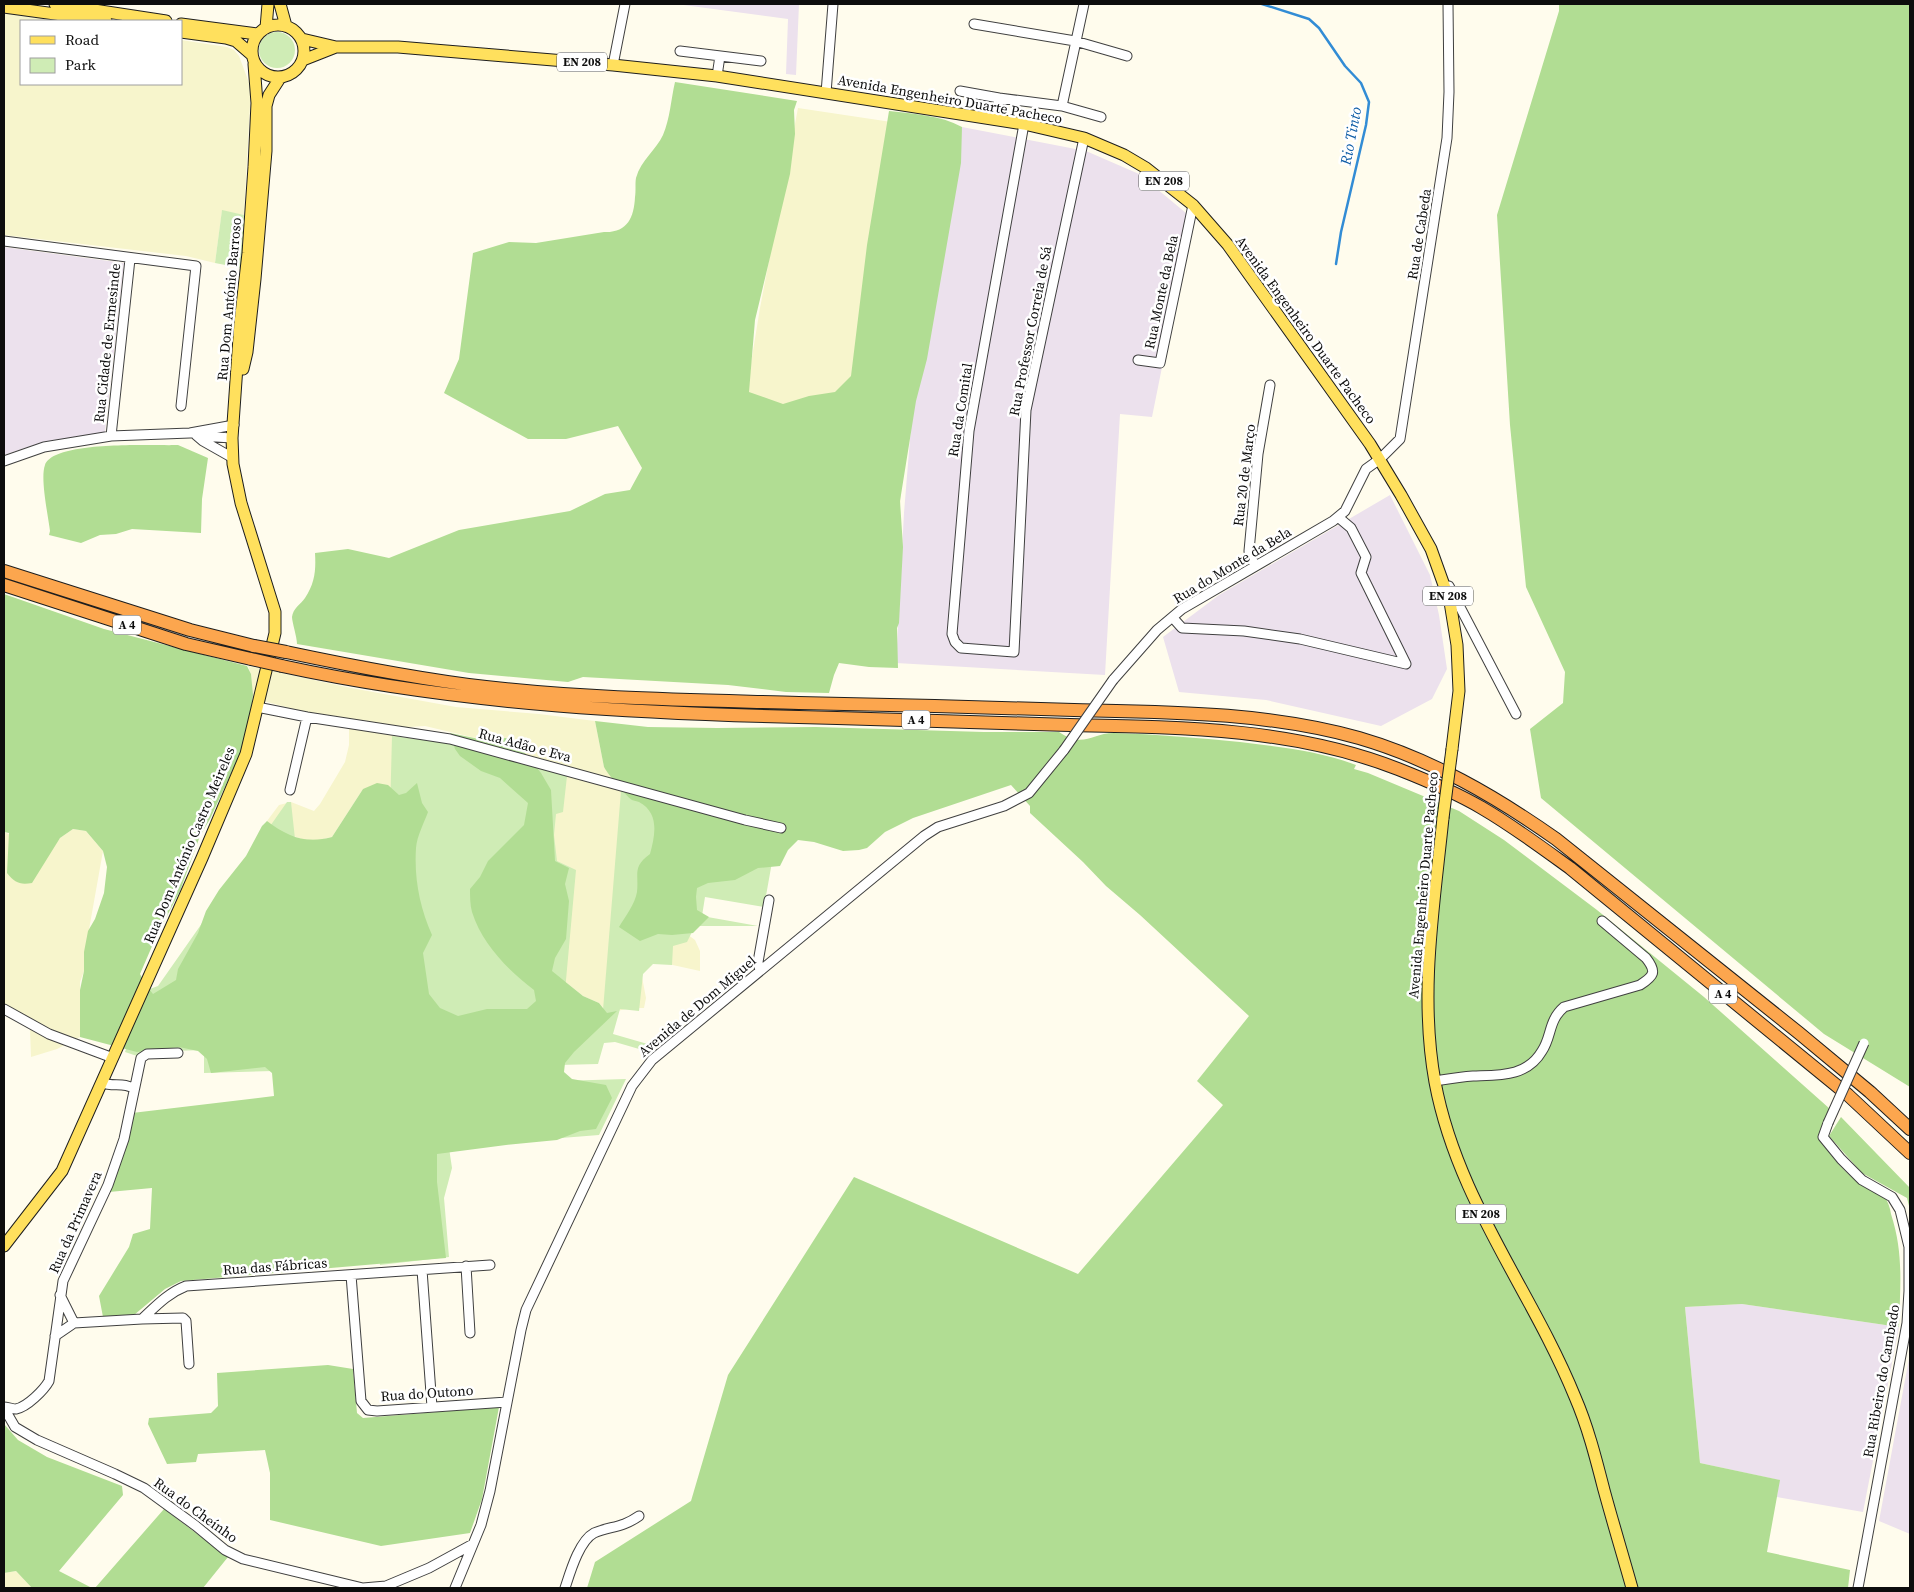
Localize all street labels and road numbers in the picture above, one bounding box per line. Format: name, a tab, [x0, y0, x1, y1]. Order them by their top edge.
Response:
road number: EN 208	[557, 52, 607, 72]
street label: Avenida Engenheiro Duarte Pacheco	[836, 69, 1064, 129]
road number: EN 208	[1139, 172, 1189, 190]
street label: Rua de Cabeda	[1402, 186, 1436, 281]
street label: Rua Dom António Barroso	[212, 216, 246, 381]
street label: Rua Monte da Bela	[1139, 232, 1183, 351]
street label: Avenida Engenheiro Duarte Pacheco	[1231, 232, 1381, 428]
street label: Rua Professor Correia de Sá	[1004, 244, 1056, 418]
street label: Rua Cidade de Ermesinde	[89, 262, 125, 424]
street label: Rua da Comital	[943, 362, 977, 458]
street label: Rua 20 de Março	[1228, 422, 1260, 527]
street label: Rua do Monte da Bela	[1169, 521, 1296, 608]
road number: EN 208	[1423, 586, 1473, 606]
road number: A 4	[113, 616, 141, 634]
road number: A 4	[902, 710, 930, 730]
street label: Rua Adão e Eva	[477, 723, 574, 767]
street label: Rua Dom António Castro Meireles	[138, 744, 240, 946]
street label: Avenida Engenheiro Duarte Pacheco	[1403, 770, 1443, 999]
street label: Avenida de Dom Miguel	[634, 951, 760, 1061]
road number: A 4	[1709, 984, 1737, 1004]
street label: Rua da Primavera	[43, 1167, 107, 1276]
road number: EN 208	[1456, 1204, 1506, 1224]
street label: Rua das Fábricas	[222, 1252, 328, 1280]
street label: Rua Ribeiro do Cambado	[1858, 1303, 1904, 1459]
street label: Rua do Outono	[380, 1380, 474, 1406]
street label: Rua do Cheínho	[150, 1473, 242, 1548]

